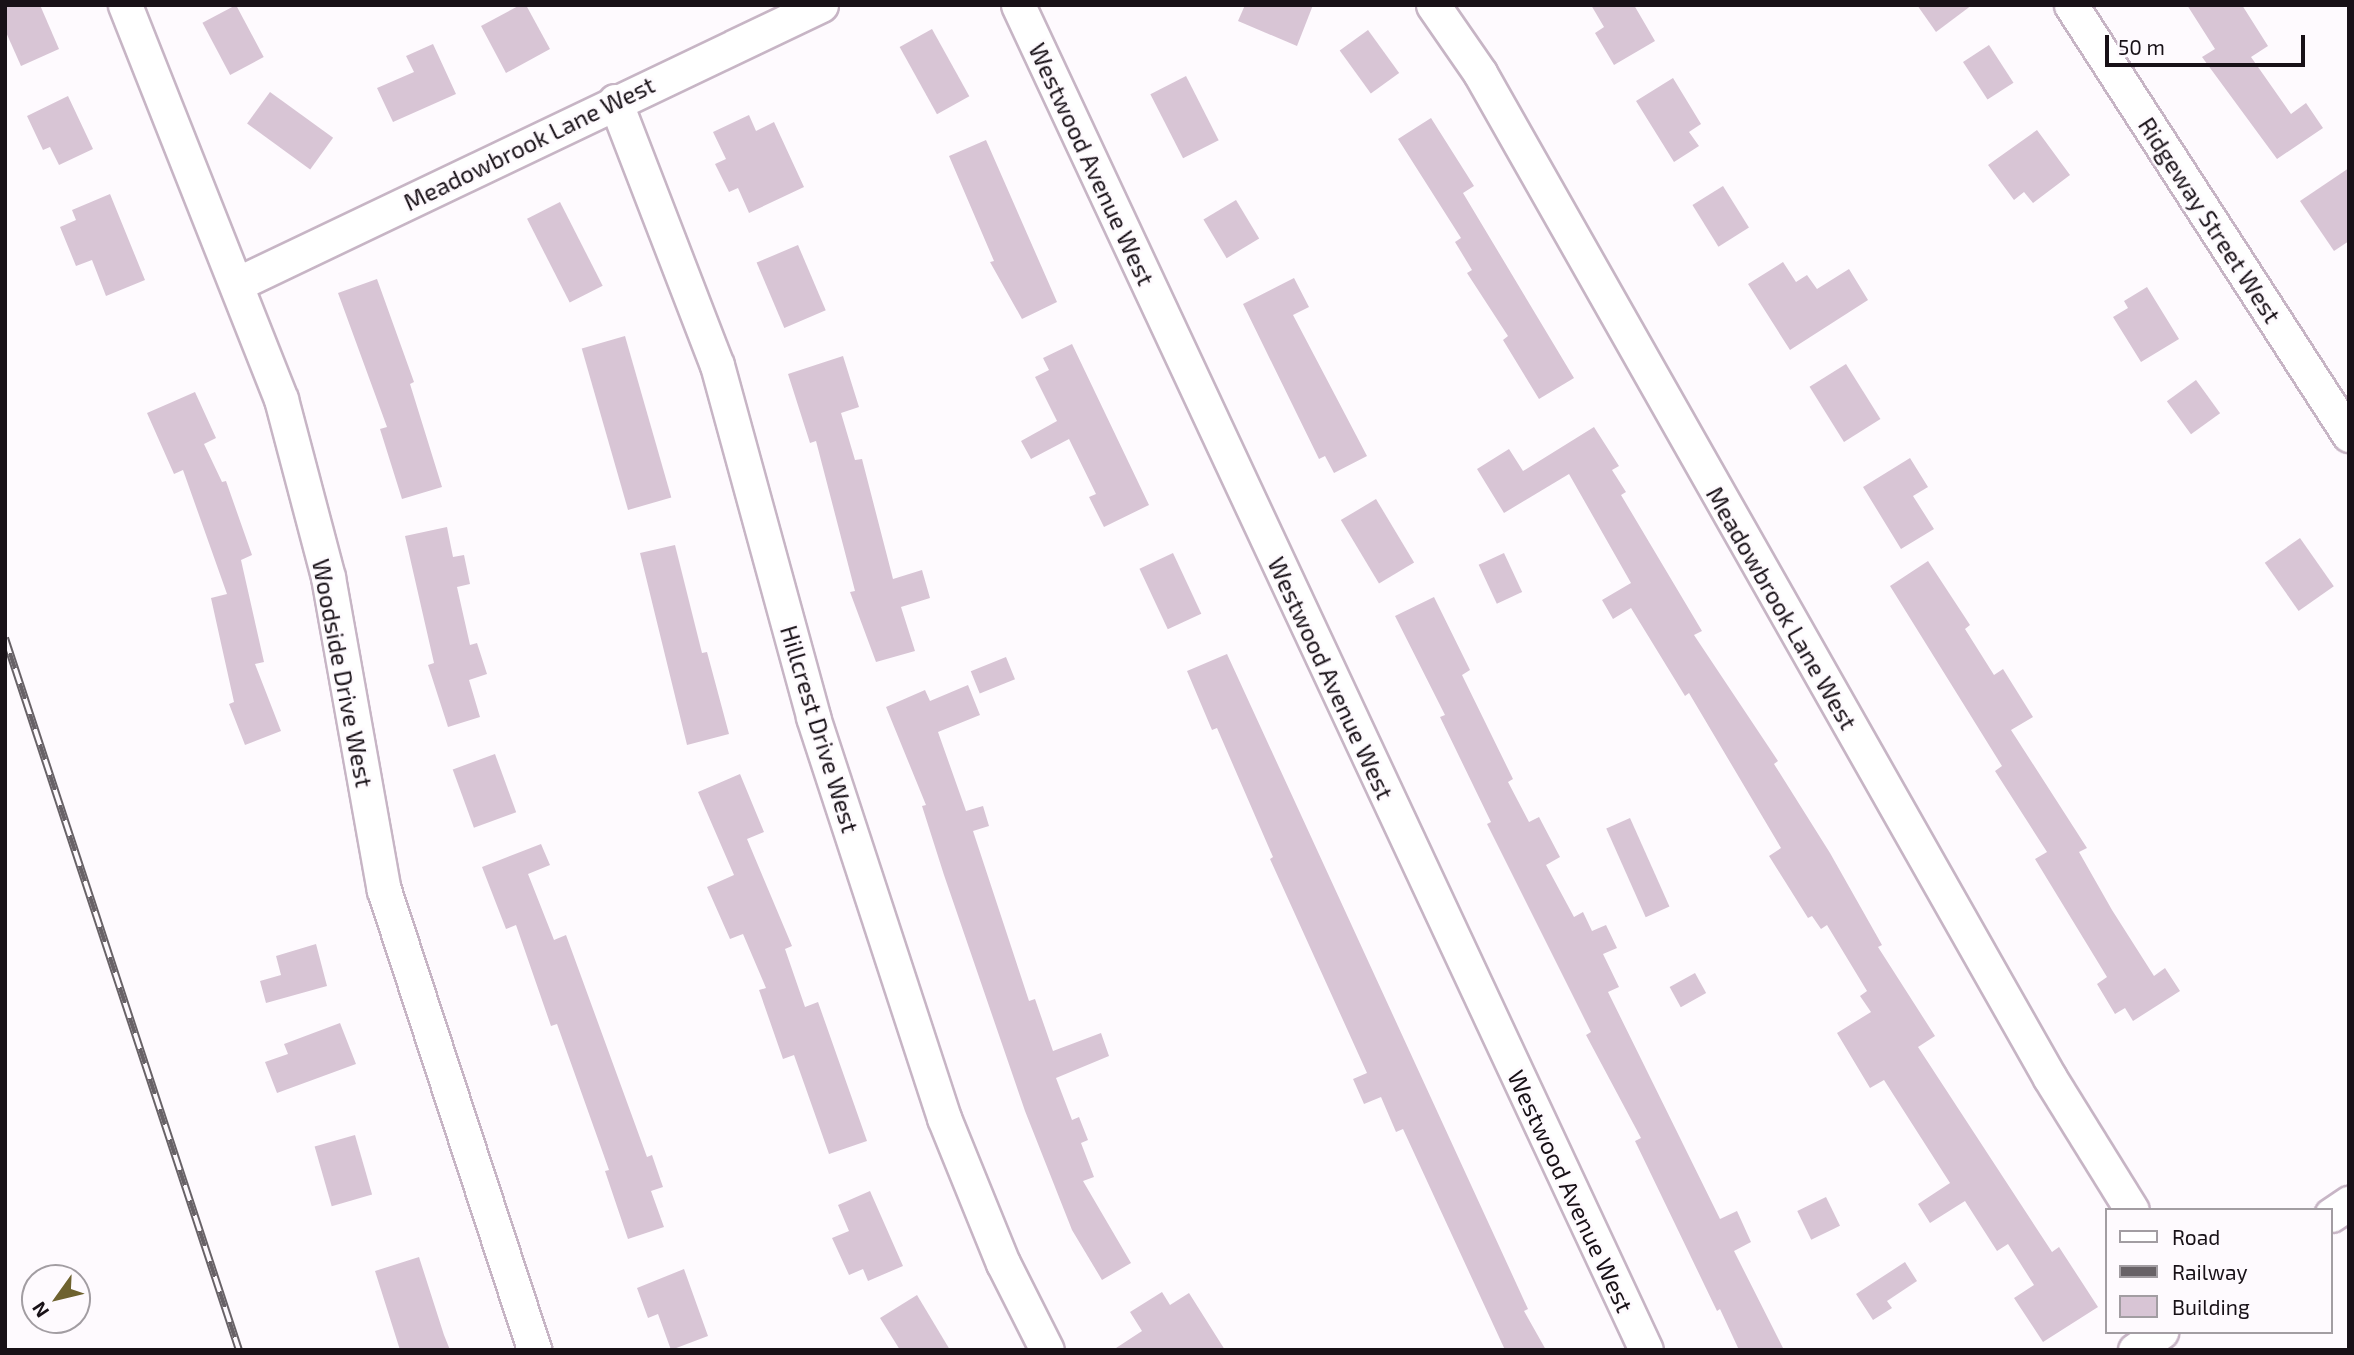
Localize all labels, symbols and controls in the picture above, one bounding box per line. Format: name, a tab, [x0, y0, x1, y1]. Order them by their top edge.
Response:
scale bar	[2109, 21, 2308, 65]
text: 50 m	[2118, 34, 2165, 59]
street label: Westwood Avenue West	[1023, 38, 1161, 290]
street label: Meadowbrook Lane West	[399, 70, 659, 216]
street label: Ridgeway Street West	[2133, 111, 2287, 329]
street label: Meadowbrook Lane West	[1700, 481, 1864, 735]
street label: Westwood Avenue West	[1262, 552, 1400, 804]
street label: Woodside Drive West	[307, 556, 379, 790]
street label: Hillcrest Drive West	[775, 622, 865, 836]
street label: Westwood Avenue West	[1502, 1065, 1640, 1317]
legend	[2106, 1208, 2333, 1334]
text: Road	[2172, 1224, 2220, 1249]
text: Railway	[2172, 1259, 2248, 1284]
north arrow	[21, 1264, 91, 1334]
text: Building	[2172, 1294, 2250, 1319]
text: N	[26, 1298, 53, 1322]

